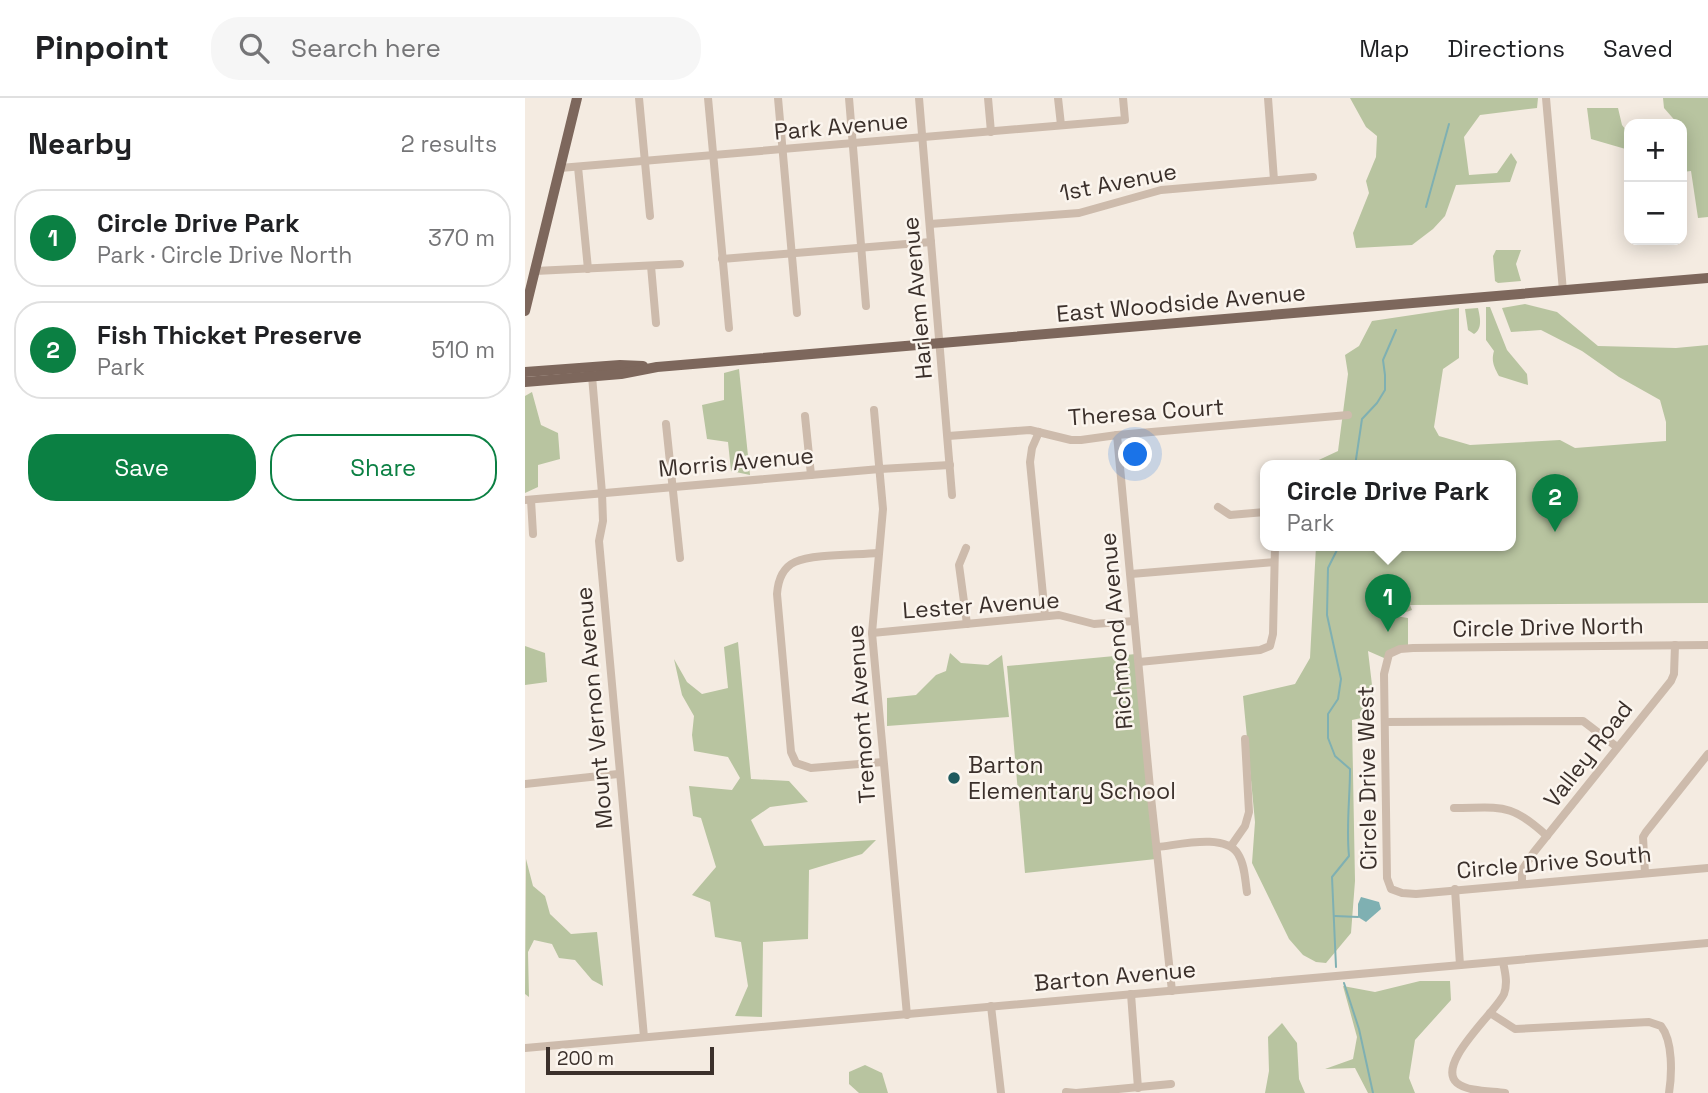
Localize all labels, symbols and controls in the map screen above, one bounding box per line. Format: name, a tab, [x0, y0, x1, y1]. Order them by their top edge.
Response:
search box	[211, 17, 701, 80]
text: Pinpoint	[35, 27, 169, 69]
icon: search	[235, 29, 273, 67]
text: Search here	[291, 31, 441, 65]
text: Map	[1359, 33, 1409, 64]
text: Directions	[1447, 33, 1565, 64]
text: Saved	[1603, 33, 1673, 64]
street label: Park Avenue	[773, 105, 909, 147]
map controls	[1624, 119, 1687, 245]
button: +	[1624, 119, 1687, 182]
text: Nearby	[28, 124, 132, 163]
text: 2 results	[401, 129, 497, 159]
street label: 1st Avenue	[1057, 156, 1179, 208]
button: −	[1624, 182, 1687, 245]
text: Circle Drive Park	[97, 206, 300, 240]
street label: Harlem Avenue	[895, 216, 939, 380]
text: 1	[48, 223, 58, 253]
text: 370 m	[428, 223, 495, 253]
text: Park · Circle Drive North	[97, 240, 352, 270]
street label: East Woodside Avenue	[1055, 277, 1307, 329]
text: Fish Thicket Preserve	[97, 318, 362, 352]
text: 2	[46, 335, 60, 365]
text: 510 m	[432, 335, 495, 365]
text: Park	[97, 352, 145, 382]
street label: Theresa Court	[1067, 392, 1225, 432]
button: Save	[28, 434, 256, 501]
button: Share	[270, 434, 497, 501]
your location	[1118, 437, 1152, 471]
street label: Morris Avenue	[657, 440, 815, 484]
popup	[1260, 460, 1516, 551]
text: Circle Drive Park	[1287, 474, 1489, 508]
pin: 2	[1532, 474, 1578, 532]
text: Park	[1287, 508, 1334, 538]
street label: Richmond Avenue	[1092, 531, 1140, 731]
pin: 1	[1365, 574, 1411, 632]
street label: Lester Avenue	[902, 585, 1060, 625]
street label: Mount Vernon Avenue	[568, 586, 620, 830]
street label: Circle Drive North	[1452, 610, 1644, 644]
street label: Tremont Avenue	[840, 624, 882, 804]
street label: Circle Drive West	[1350, 686, 1384, 870]
street label: Valley Road	[1537, 694, 1639, 814]
place label: Barton Elementary School	[968, 750, 1176, 806]
marker: Barton Elementary School	[946, 770, 962, 786]
street label: Circle Drive South	[1455, 839, 1653, 885]
street label: Barton Avenue	[1033, 954, 1197, 998]
scale bar	[546, 1044, 714, 1076]
text: 200 m	[557, 1046, 614, 1071]

